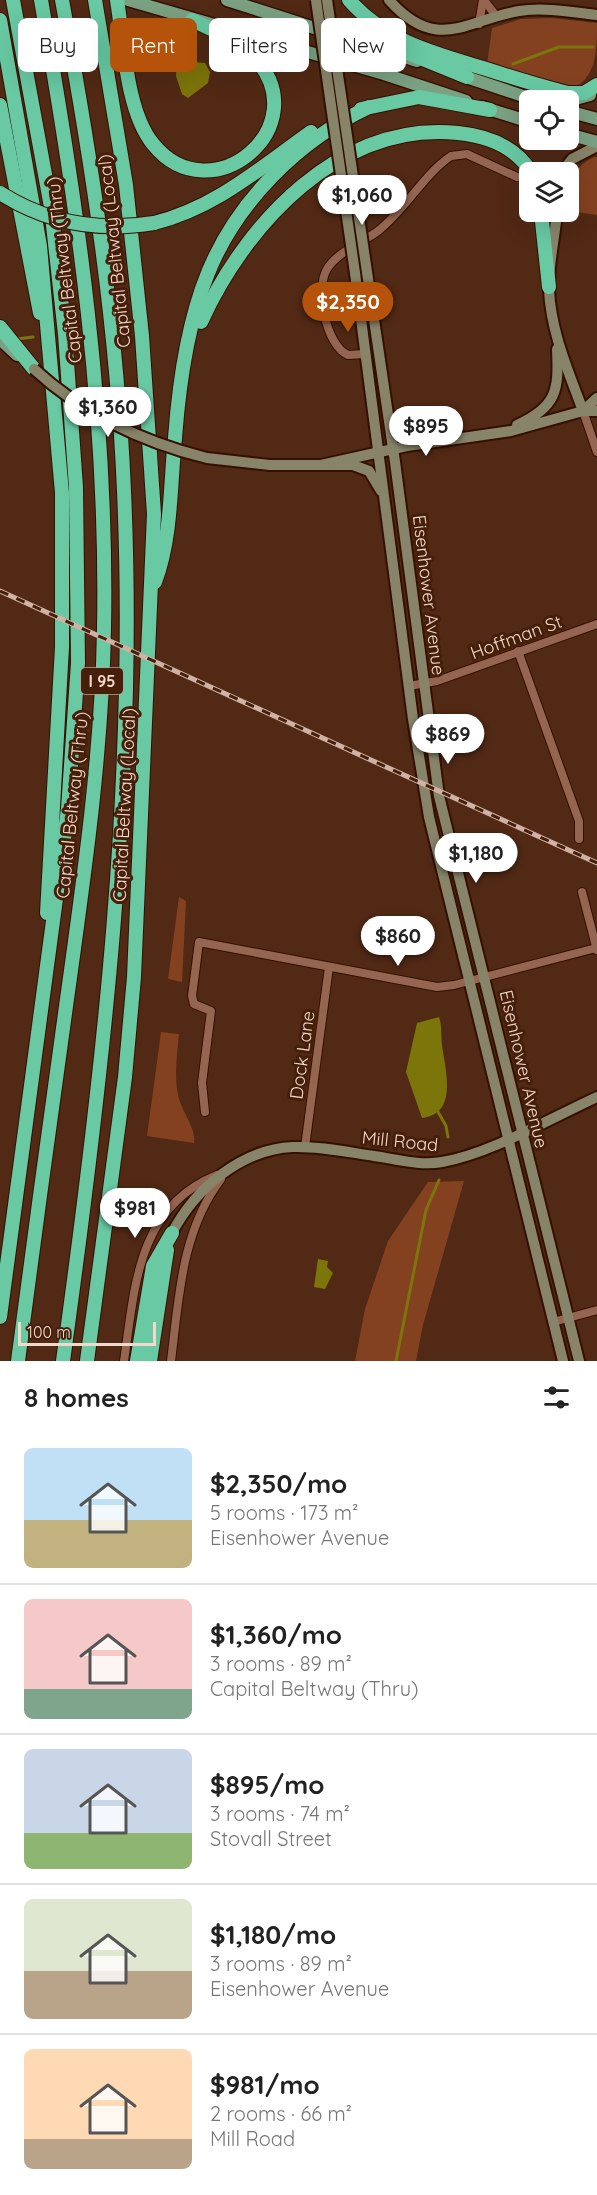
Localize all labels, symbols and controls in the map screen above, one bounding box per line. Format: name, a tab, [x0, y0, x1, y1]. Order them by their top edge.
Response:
chip: Buy	[18, 18, 98, 72]
chip: Rent	[110, 18, 197, 72]
chip: Filters	[209, 18, 309, 72]
chip: New	[321, 18, 406, 72]
map controls	[519, 90, 579, 222]
button: locate	[519, 90, 579, 150]
street label: Capital Beltway (Local)	[92, 153, 136, 349]
button: layers	[519, 162, 579, 222]
street label: Capital Beltway (Thru)	[41, 175, 87, 365]
pin: $1,060	[313, 175, 411, 226]
text: $1,060	[332, 182, 392, 207]
pin: $2,350	[299, 282, 397, 333]
text: $2,350	[316, 289, 380, 314]
pin: $1,360	[59, 387, 157, 438]
text: $1,360	[78, 394, 138, 419]
pin: $895	[390, 406, 462, 457]
text: $895	[403, 413, 449, 438]
street label: Eisenhower Avenue	[408, 514, 450, 676]
street label: Hoffman St	[467, 610, 565, 664]
road number: I 95	[81, 668, 123, 694]
street label: Capital Beltway (Local)	[107, 707, 141, 903]
street label: Capital Beltway (Thru)	[51, 710, 93, 900]
pin: $869	[412, 714, 484, 765]
text: $869	[425, 721, 471, 746]
pin: $1,180	[427, 833, 525, 884]
text: $1,180	[449, 840, 503, 865]
pin: $860	[362, 916, 434, 967]
text: $860	[375, 923, 421, 948]
street label: Eisenhower Avenue	[495, 988, 553, 1150]
street label: Dock Lane	[284, 1009, 320, 1101]
street label: Mill Road	[361, 1126, 439, 1156]
pin: $981	[99, 1188, 171, 1239]
text: $981	[114, 1195, 156, 1220]
scale bar	[18, 1319, 156, 1346]
text: 100 m	[27, 1322, 71, 1342]
text: 8 homes	[24, 1381, 129, 1414]
icon: filters	[540, 1381, 573, 1414]
text: $2,350/mo	[210, 1467, 347, 1500]
icon: home	[72, 1472, 144, 1544]
text: 5 rooms · 173 m²	[210, 1500, 358, 1525]
text: Eisenhower Avenue	[210, 1525, 389, 1550]
text: $1,360/mo	[210, 1618, 342, 1651]
icon: home	[72, 1623, 144, 1695]
text: 3 rooms · 89 m²	[210, 1651, 352, 1676]
text: Capital Beltway (Thru)	[210, 1676, 419, 1701]
text: $895/mo	[210, 1768, 324, 1801]
icon: home	[72, 1773, 144, 1845]
text: 3 rooms · 74 m²	[210, 1801, 350, 1826]
text: Stovall Street	[210, 1826, 332, 1851]
text: $1,180/mo	[210, 1918, 336, 1951]
icon: home	[72, 1923, 144, 1995]
text: 3 rooms · 89 m²	[210, 1951, 352, 1976]
text: Eisenhower Avenue	[210, 1976, 389, 2001]
text: $981/mo	[210, 2068, 320, 2101]
icon: home	[72, 2073, 144, 2145]
text: 2 rooms · 66 m²	[210, 2101, 352, 2126]
text: Mill Road	[210, 2126, 295, 2151]

